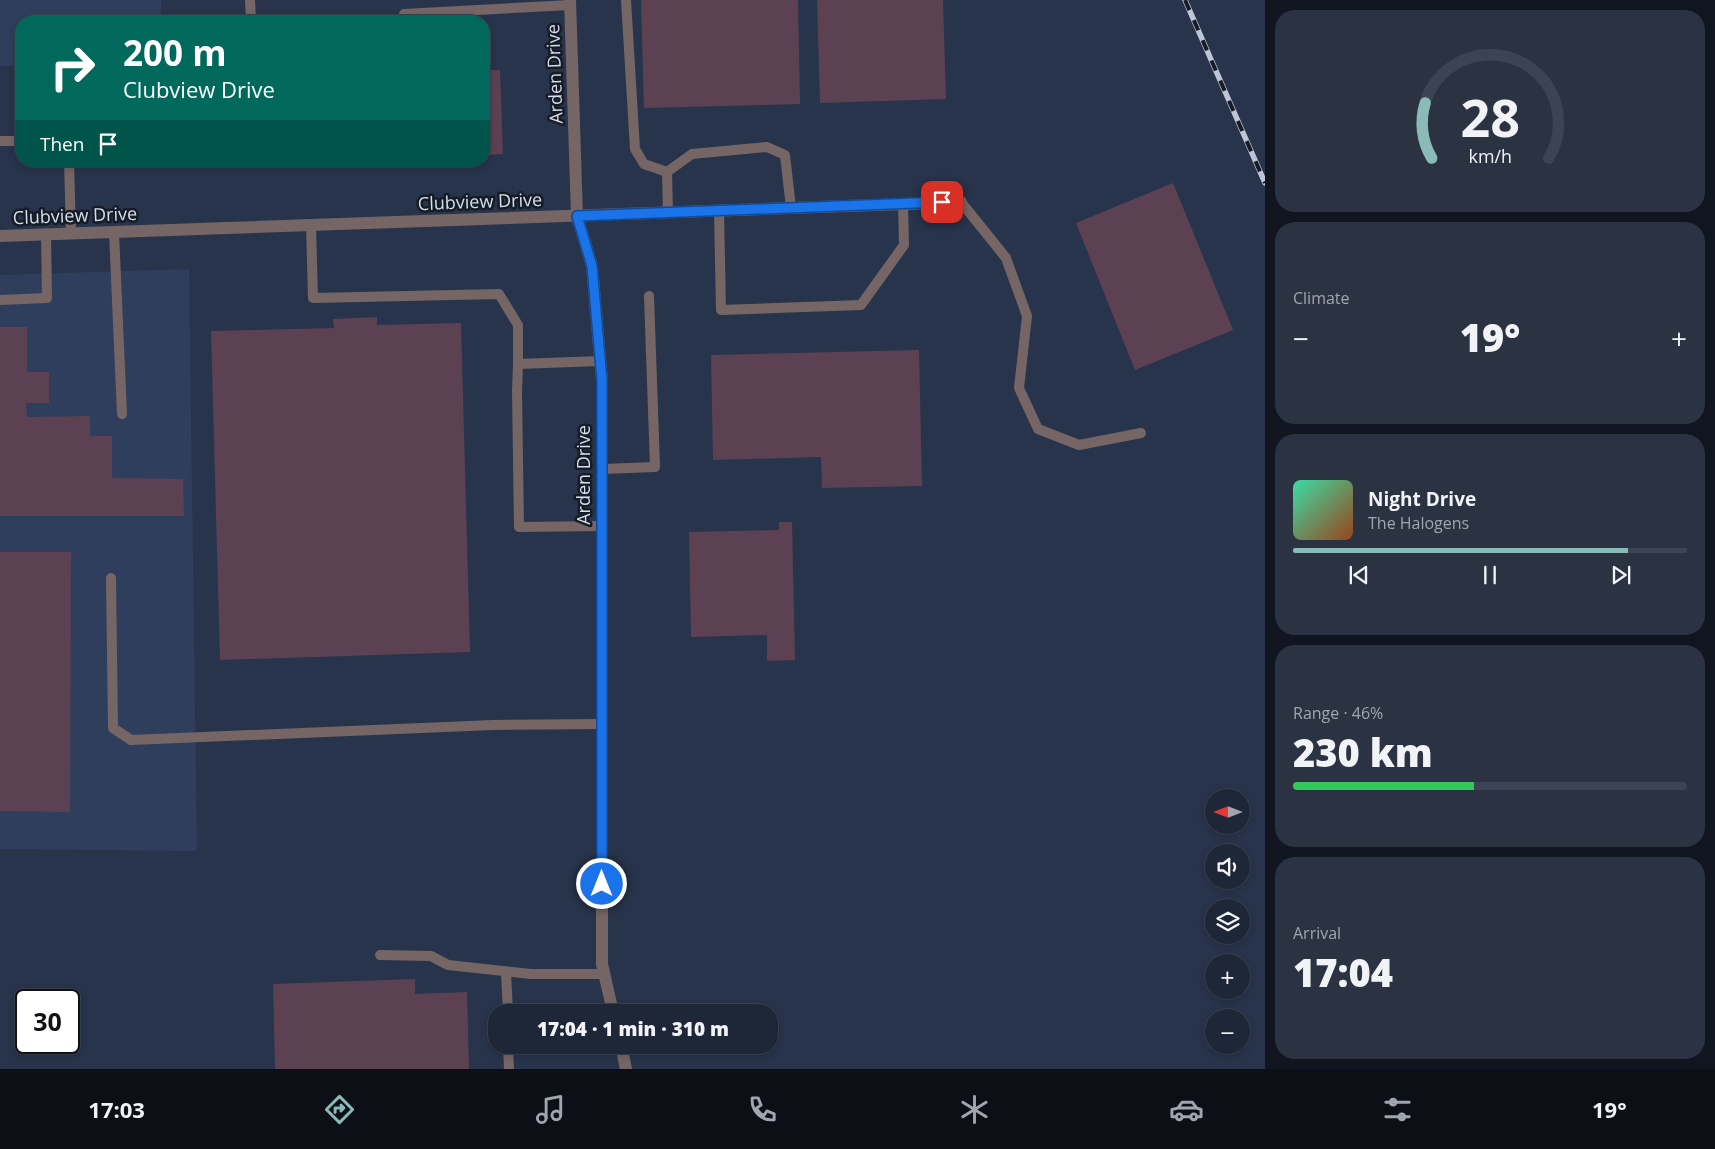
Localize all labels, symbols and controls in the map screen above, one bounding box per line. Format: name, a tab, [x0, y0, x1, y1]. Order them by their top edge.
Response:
street label: Arden Drive	[540, 24, 568, 124]
text: 200 m	[123, 29, 227, 76]
icon: right	[40, 35, 105, 100]
text: Clubview Drive	[123, 74, 275, 104]
text: 28	[1460, 81, 1520, 152]
icon: arrive	[94, 130, 122, 158]
text: Then	[40, 131, 84, 157]
text: km/h	[1468, 144, 1512, 168]
pin	[921, 181, 963, 223]
street label: Clubview Drive	[417, 187, 542, 215]
icon: arrive	[928, 188, 956, 216]
street label: Clubview Drive	[12, 201, 137, 229]
text: Climate	[1293, 287, 1350, 309]
text: 19°	[1460, 311, 1520, 363]
text: −	[1293, 319, 1309, 357]
text: +	[1671, 319, 1687, 357]
street label: Arden Drive	[571, 425, 595, 525]
text: Night Drive	[1368, 486, 1476, 512]
text: The Halogens	[1368, 512, 1469, 534]
icon: previous	[1345, 561, 1373, 589]
icon: pause	[1476, 561, 1504, 589]
icon: next	[1607, 561, 1635, 589]
text: Range · 46%	[1293, 702, 1383, 724]
text: 230 km	[1293, 726, 1433, 778]
north arrow	[1205, 789, 1250, 834]
map controls	[1205, 789, 1250, 1054]
button: sound	[1205, 844, 1250, 889]
position arrow	[575, 857, 627, 909]
button: layers	[1205, 899, 1250, 944]
text: Arrival	[1293, 922, 1341, 944]
text: 17:04	[1293, 946, 1393, 998]
button: +	[1205, 954, 1250, 999]
speed limit sign: 30	[15, 989, 80, 1054]
button: −	[1205, 1009, 1250, 1054]
text: 17:04 · 1 min · 310 m	[537, 1016, 729, 1042]
icon: directions	[322, 1092, 357, 1127]
icon: music	[533, 1092, 568, 1127]
icon: phone	[745, 1092, 780, 1127]
icon: climate	[957, 1092, 992, 1127]
icon: car	[1169, 1092, 1204, 1127]
icon: filters	[1380, 1092, 1415, 1127]
text: 17:03	[88, 1094, 145, 1124]
text: 19°	[1592, 1094, 1627, 1124]

